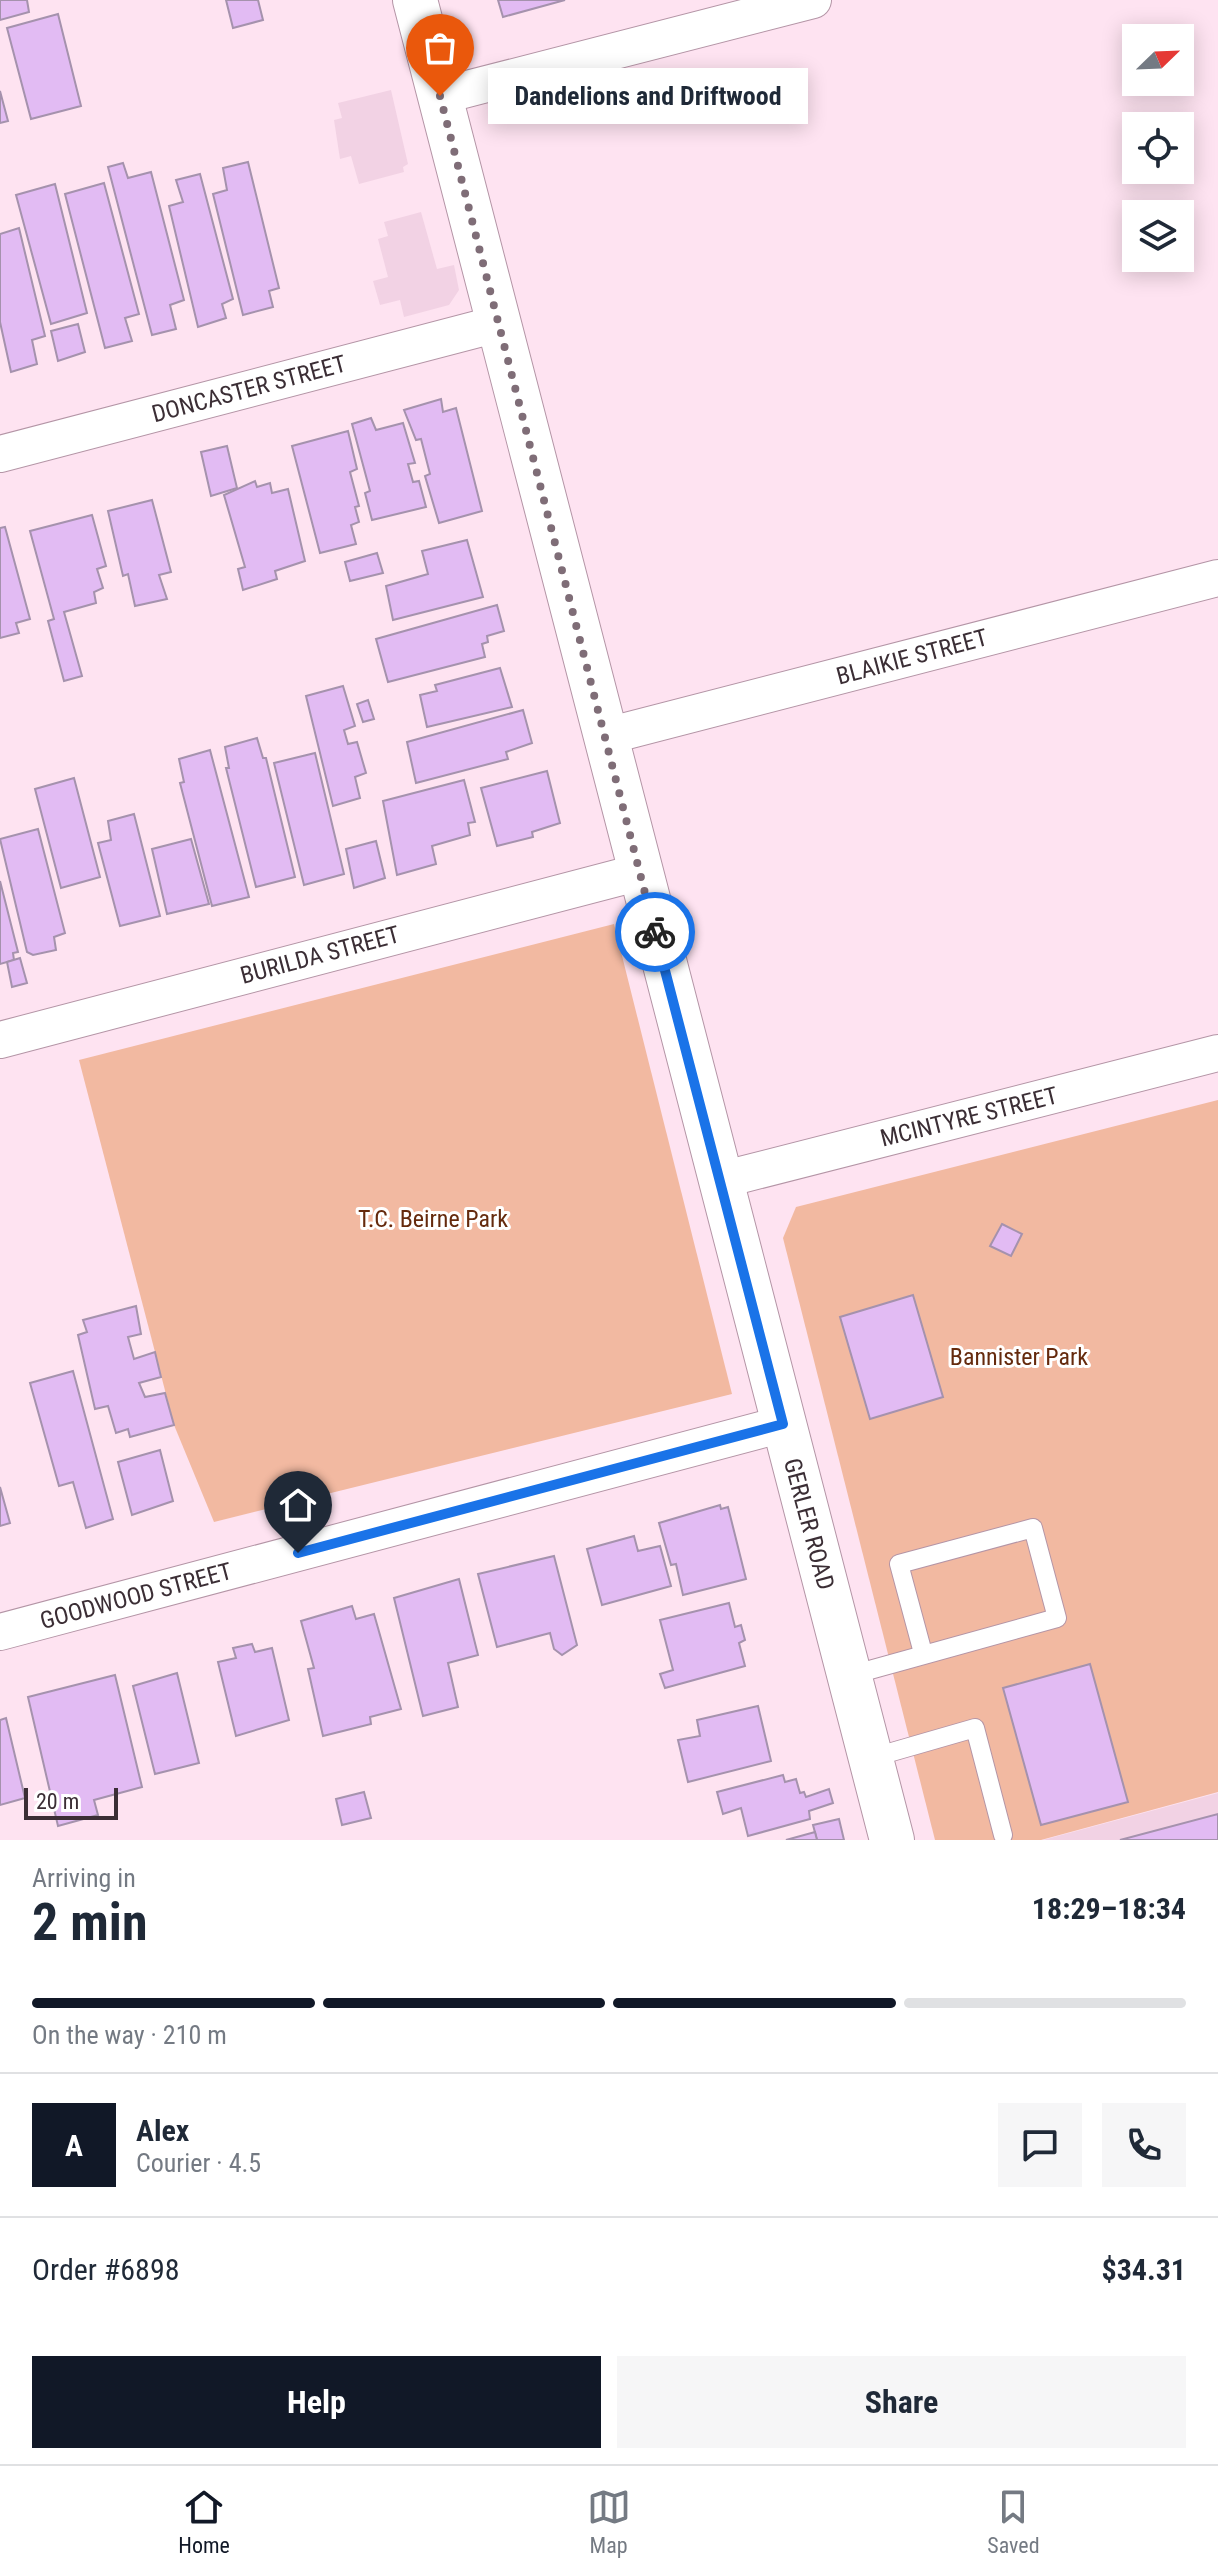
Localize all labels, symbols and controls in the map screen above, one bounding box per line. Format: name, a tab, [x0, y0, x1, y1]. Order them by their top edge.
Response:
pin	[406, 14.0, 474, 96]
north arrow	[1122, 24, 1194, 96]
map controls	[1122, 24, 1194, 272]
icon: bag	[418, 26, 462, 70]
callout: Dandelions and Driftwood	[488, 68, 808, 124]
text: Dandelions and Driftwood	[514, 81, 782, 111]
button: locate	[1122, 112, 1194, 184]
button: layers	[1122, 200, 1194, 272]
street label: DONCASTER STREET	[149, 350, 349, 428]
street label: BLAIKIE STREET	[833, 623, 991, 691]
courier	[615, 892, 695, 972]
icon: bike	[633, 910, 677, 954]
street label: BURILDA STREET	[237, 920, 403, 990]
street label: MCINTYRE STREET	[877, 1081, 1061, 1153]
park label: T.C. Beirne Park	[358, 1205, 508, 1233]
park label: Bannister Park	[950, 1343, 1088, 1371]
street label: GERLER ROAD	[778, 1455, 840, 1593]
pin	[264, 1471, 332, 1553]
icon: home	[276, 1483, 320, 1527]
street label: GOODWOOD STREET	[37, 1557, 235, 1635]
scale bar	[24, 1784, 118, 1820]
text: 20 m	[36, 1789, 79, 1814]
text: Arriving in	[32, 1863, 136, 1893]
text: 18:29–18:34	[1032, 1891, 1186, 1926]
text: 2 min	[32, 1892, 148, 1953]
text: On the way · 210 m	[32, 2020, 227, 2050]
button: chat	[998, 2103, 1082, 2187]
button: phone	[1102, 2103, 1186, 2187]
text: Alex	[136, 2113, 189, 2148]
text: A	[65, 2128, 83, 2163]
text: Courier · 4.5	[136, 2148, 261, 2178]
text: Order #6898	[32, 2252, 180, 2287]
text: $34.31	[1101, 2252, 1186, 2287]
button: Help	[32, 2356, 601, 2448]
button: Share	[617, 2356, 1186, 2448]
tab: Home	[178, 2485, 230, 2558]
tab: Map	[587, 2485, 631, 2558]
tab: Saved	[987, 2485, 1040, 2558]

